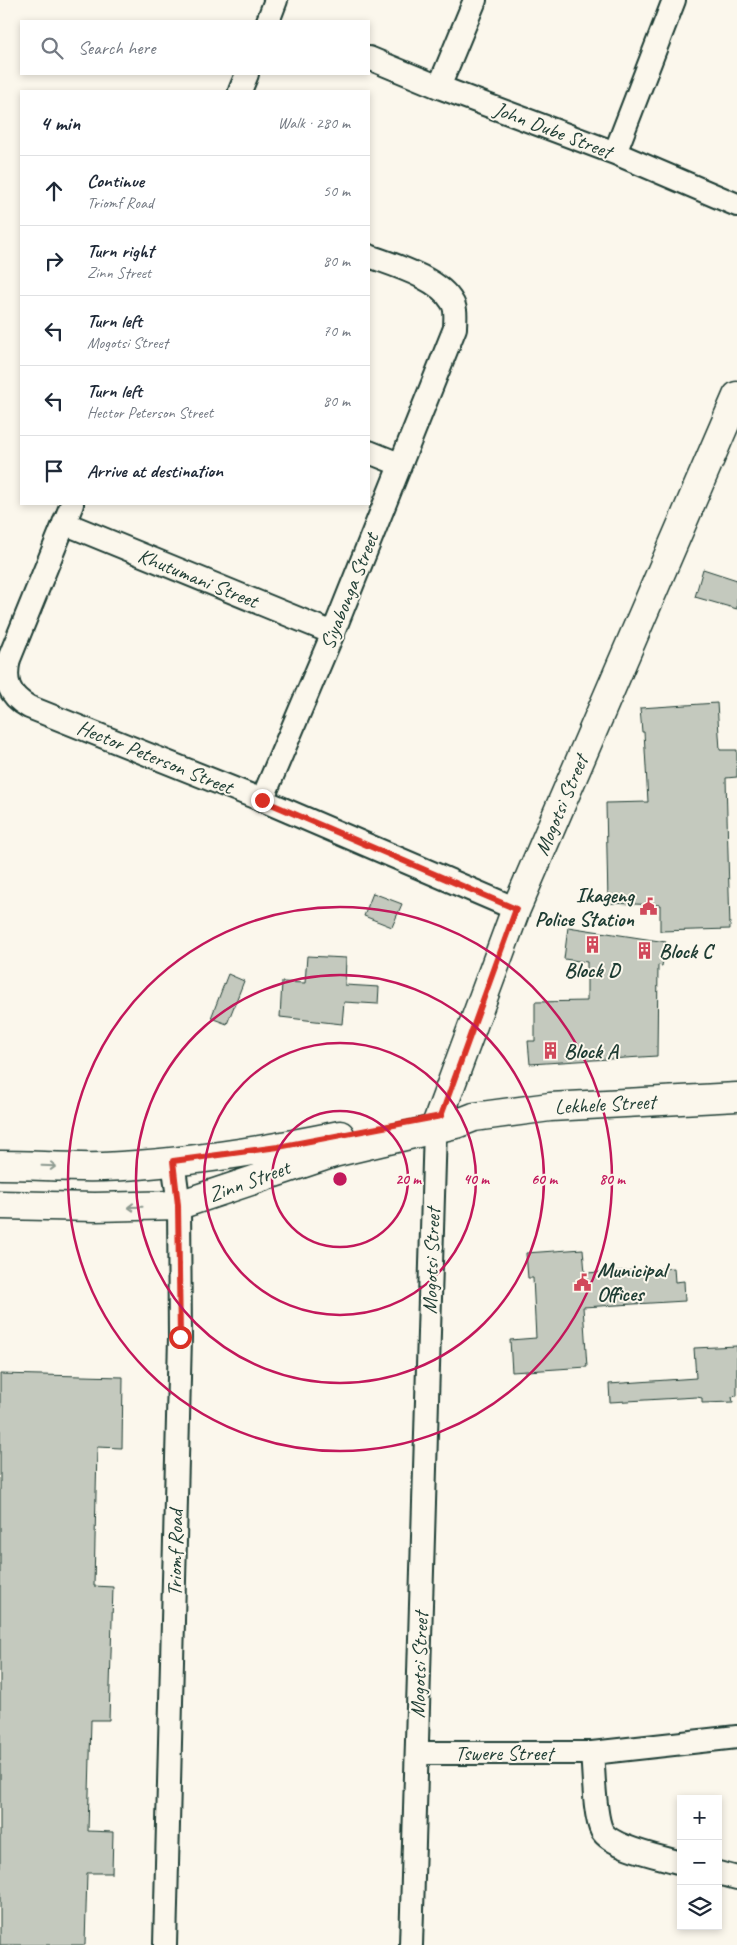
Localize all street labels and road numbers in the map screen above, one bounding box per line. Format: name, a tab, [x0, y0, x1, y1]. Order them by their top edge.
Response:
street label: John Dube Street	[490, 95, 618, 165]
street label: Siyabonga Street	[314, 527, 385, 653]
street label: Khutumani Street	[134, 542, 264, 615]
street label: Hector Peterson Street	[73, 714, 238, 801]
street label: Mogotsi Street	[528, 748, 595, 859]
street label: Lekhele Street	[554, 1088, 659, 1120]
street label: Zinn Street	[205, 1154, 295, 1208]
street label: Mogotsi Street	[416, 1204, 446, 1315]
street label: Triomf Road	[161, 1506, 189, 1597]
street label: Mogotsi Street	[404, 1608, 434, 1719]
street label: Tswere Street	[455, 1740, 556, 1766]

